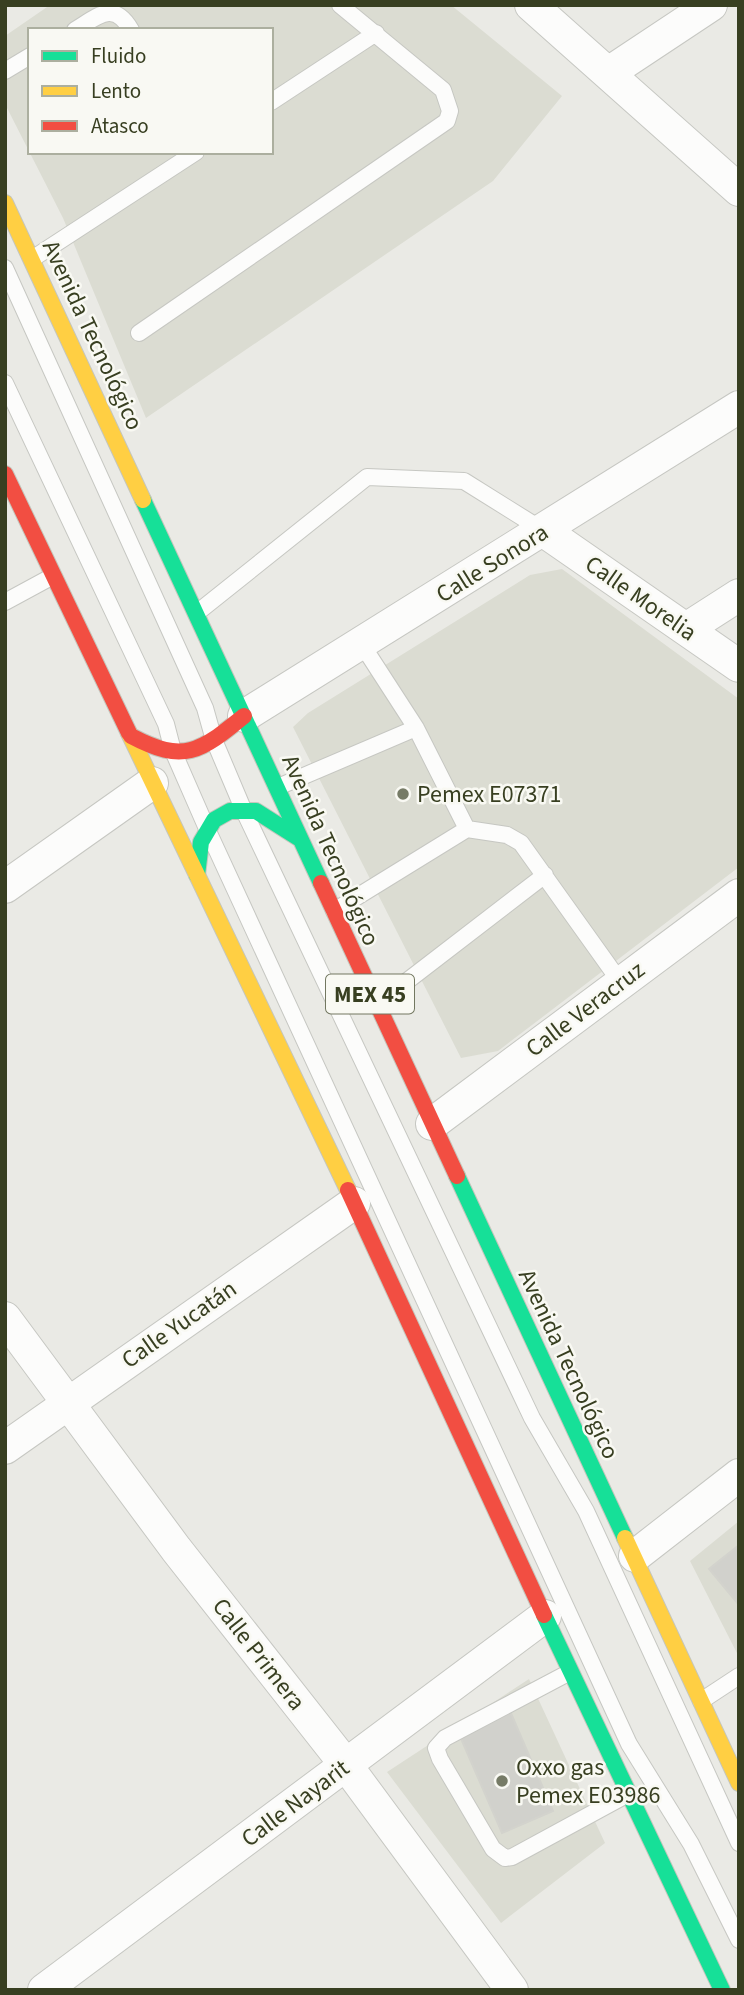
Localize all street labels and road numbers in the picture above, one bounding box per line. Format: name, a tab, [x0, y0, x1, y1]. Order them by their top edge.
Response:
street label: Avenida Tecnológico	[33, 234, 152, 436]
street label: Calle Sonora	[429, 515, 555, 612]
street label: Calle Morelia	[578, 547, 704, 650]
street label: Avenida Tecnológico	[273, 749, 388, 951]
street label: Calle Veracruz	[518, 953, 652, 1066]
road number: MEX 45	[326, 974, 414, 1014]
street label: Avenida Tecnológico	[509, 1263, 628, 1465]
street label: Calle Yucatán	[114, 1272, 244, 1377]
street label: Calle Primera	[203, 1591, 314, 1718]
street label: Calle Nayarit	[234, 1751, 357, 1856]

